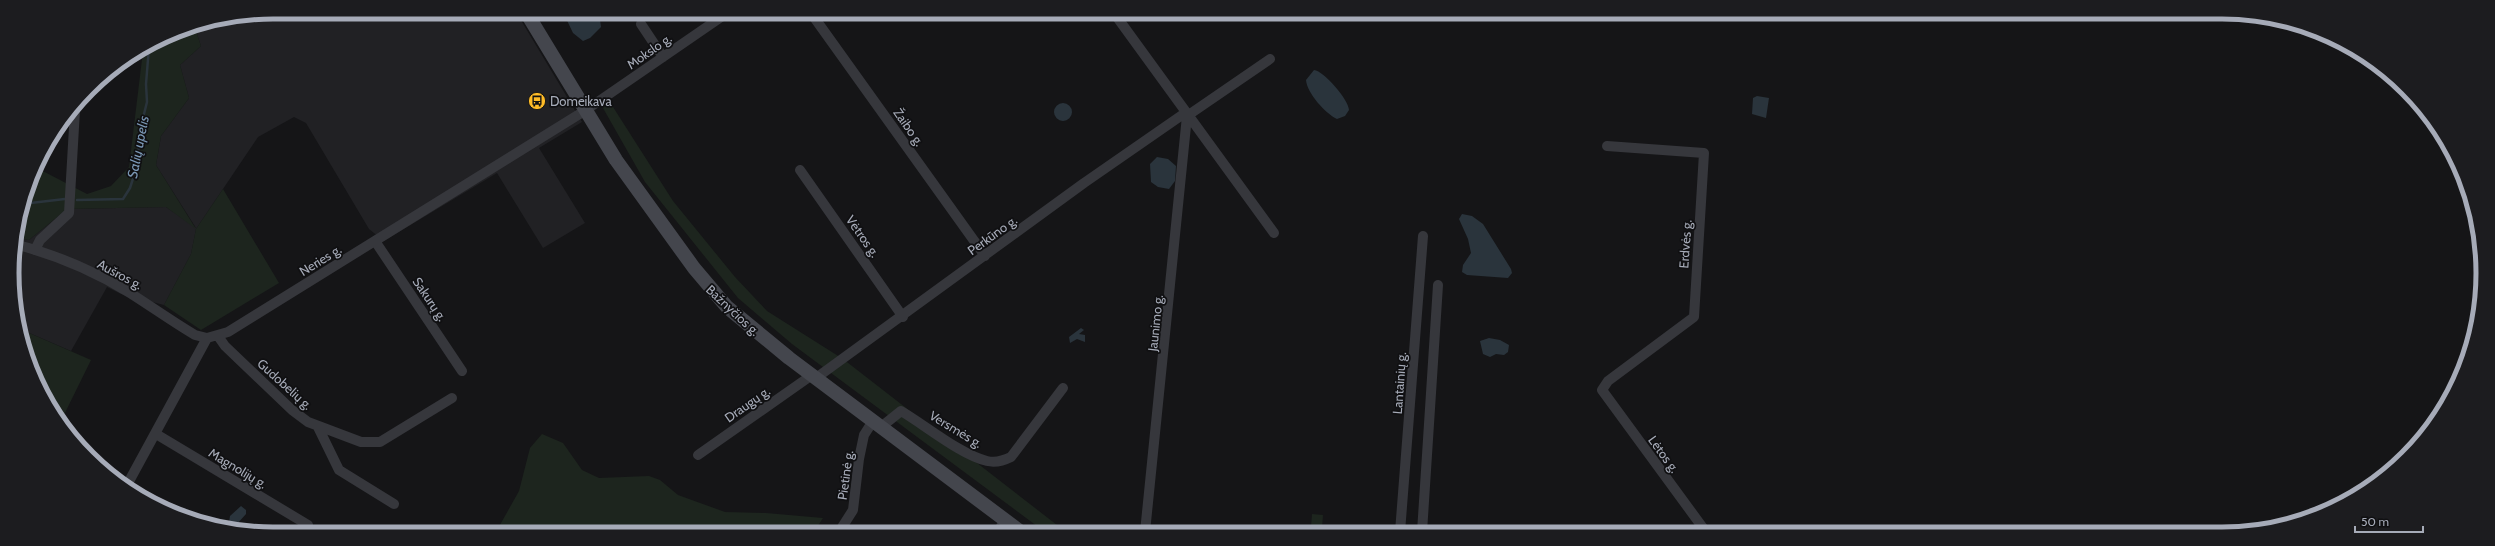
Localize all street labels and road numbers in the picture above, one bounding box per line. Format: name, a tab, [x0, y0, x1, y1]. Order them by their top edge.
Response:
street label: Mokslo g.	[624, 30, 675, 72]
street label: Žaibo g.	[890, 104, 929, 149]
street label: Vėtros g.	[843, 212, 883, 260]
street label: Perkūno g.	[964, 212, 1020, 258]
street label: Erdvės g.	[1675, 219, 1695, 269]
street label: Neries g.	[296, 241, 344, 279]
street label: Aušros g.	[95, 256, 145, 293]
street label: Sakurų g.	[410, 274, 451, 324]
street label: Bažnyčios g.	[703, 281, 763, 339]
street label: Jaunimo g.	[1144, 294, 1166, 353]
street label: Lantainių g.	[1389, 351, 1409, 415]
street label: Gudobelių g.	[254, 355, 316, 413]
street label: Draugų g.	[721, 382, 773, 425]
street label: Versmės g.	[927, 407, 986, 451]
street label: Lėtos g.	[1645, 432, 1683, 476]
street label: Magnolijų g.	[205, 444, 270, 493]
street label: Pietinė g.	[834, 449, 856, 501]

